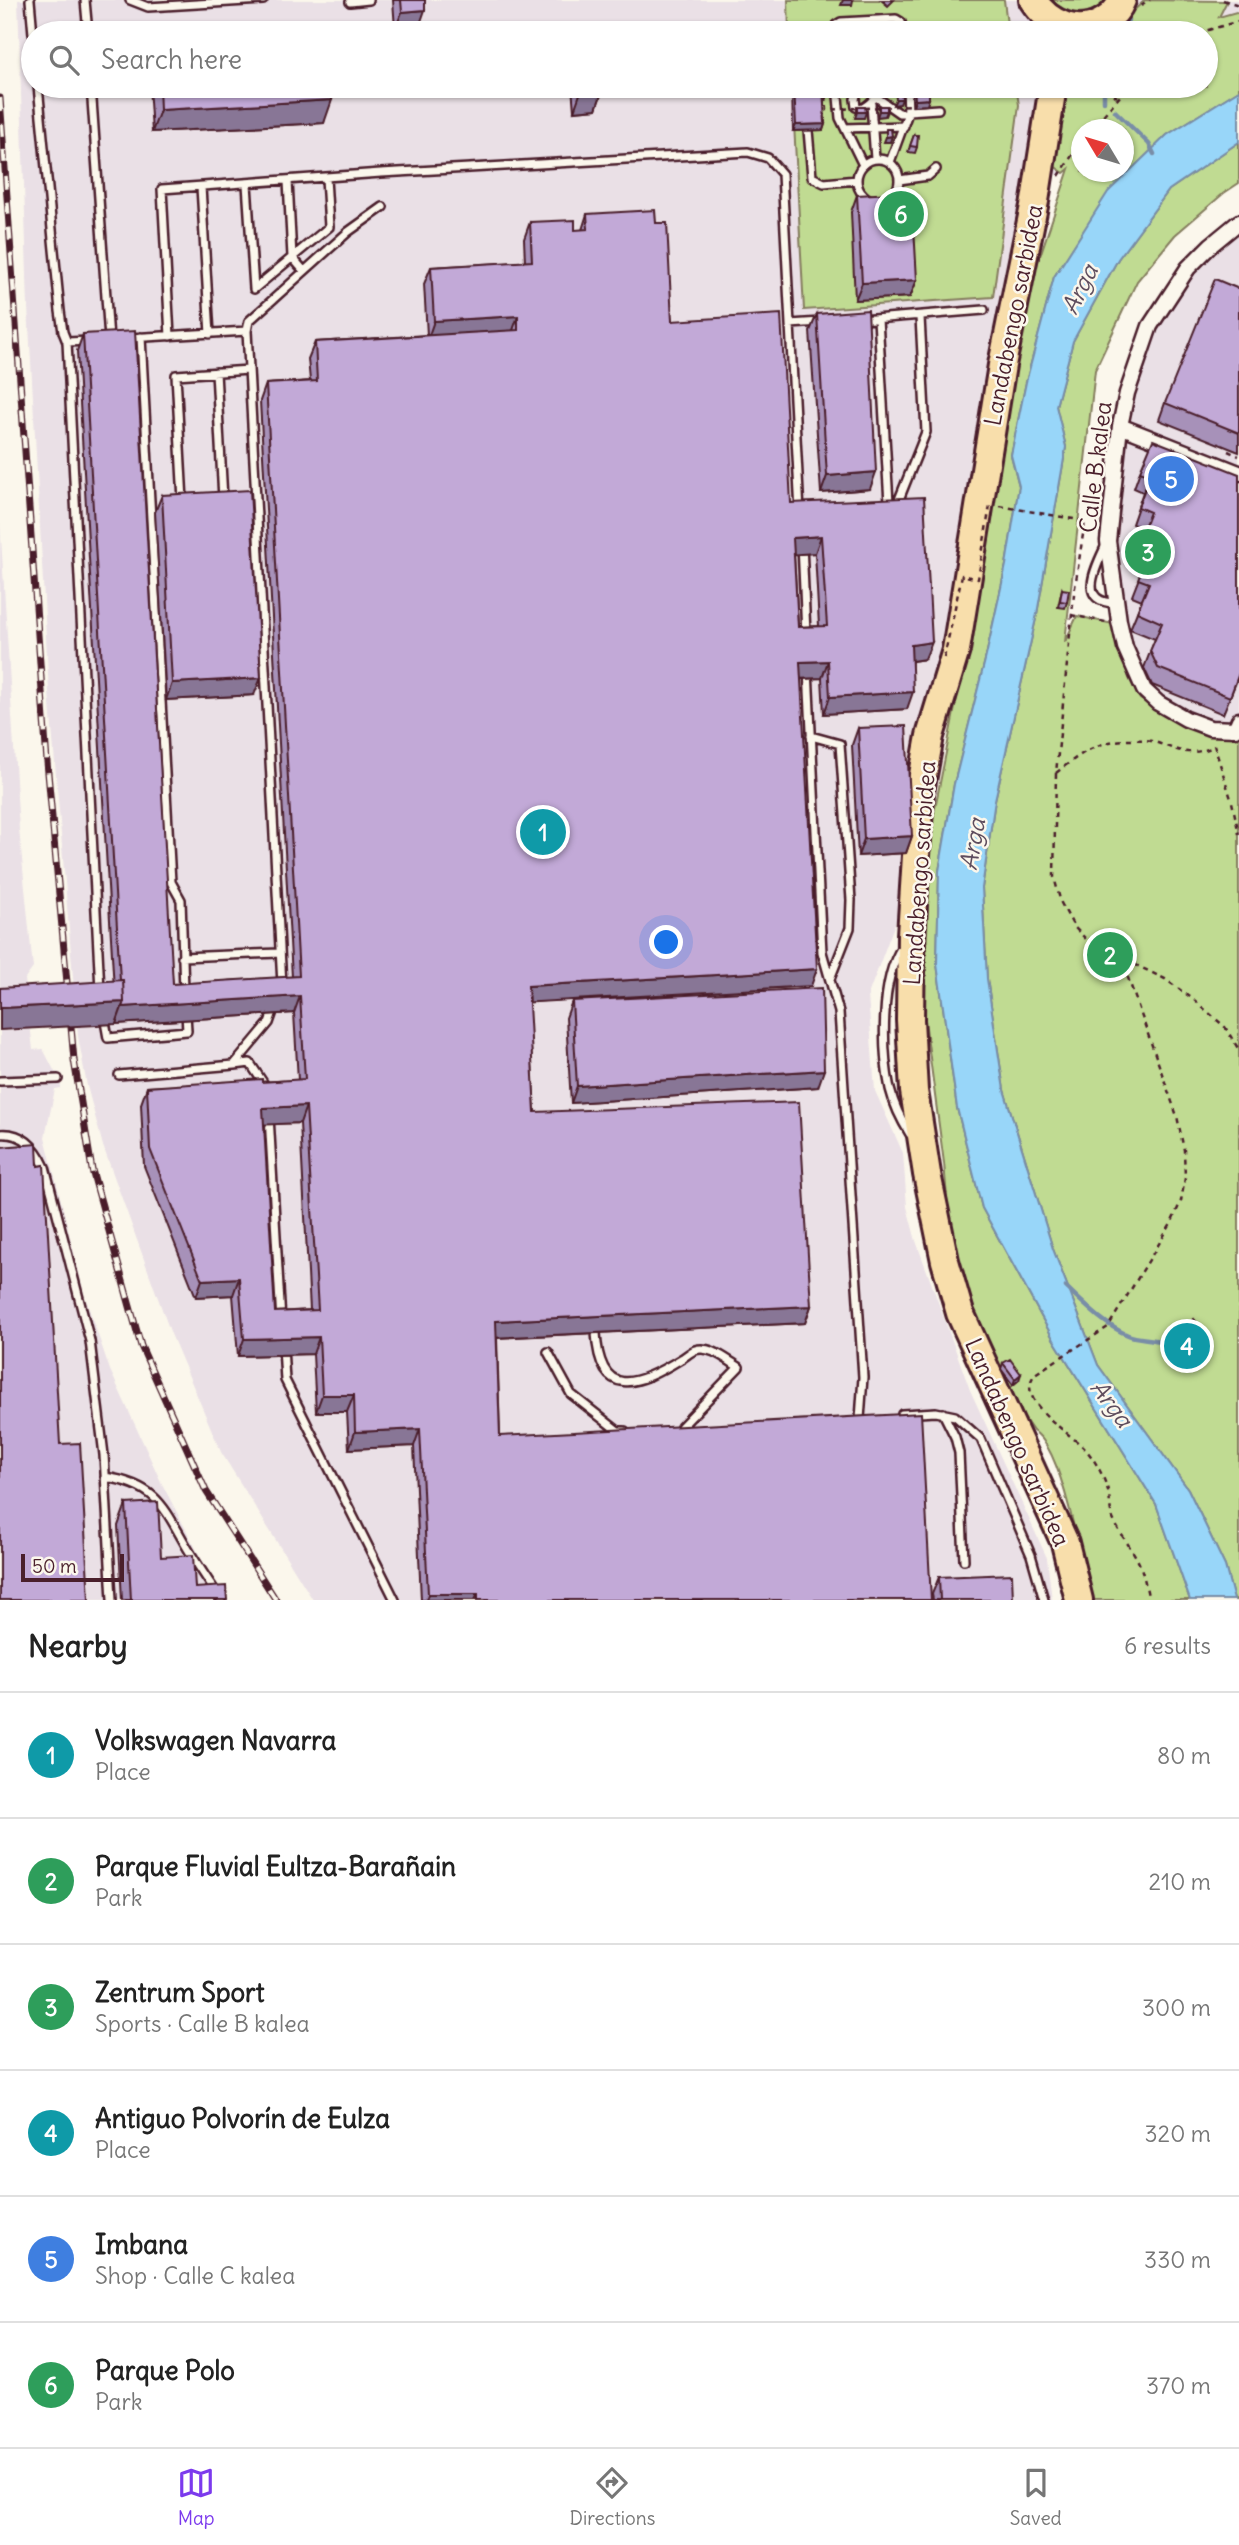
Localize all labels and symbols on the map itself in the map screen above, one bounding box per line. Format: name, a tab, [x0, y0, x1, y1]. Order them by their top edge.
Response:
north arrow	[1071, 119, 1134, 182]
pin: 6	[878, 188, 924, 240]
street label: Landabengo sarbidea	[977, 202, 1049, 428]
water label: Arga	[1054, 258, 1104, 319]
street label: Calle B kalea	[1073, 400, 1117, 534]
pin: 5	[1148, 453, 1194, 505]
pin: 3	[1125, 526, 1171, 578]
street label: Landabengo sarbidea	[897, 760, 941, 986]
pin: 1	[520, 806, 566, 858]
water label: Arga	[953, 815, 992, 872]
your location	[649, 925, 683, 959]
pin: 2	[1087, 929, 1133, 981]
pin: 4	[1164, 1320, 1210, 1372]
street label: Landabengo sarbidea	[959, 1333, 1077, 1551]
water label: Arga	[1084, 1373, 1140, 1434]
scale bar	[21, 1551, 124, 1583]

